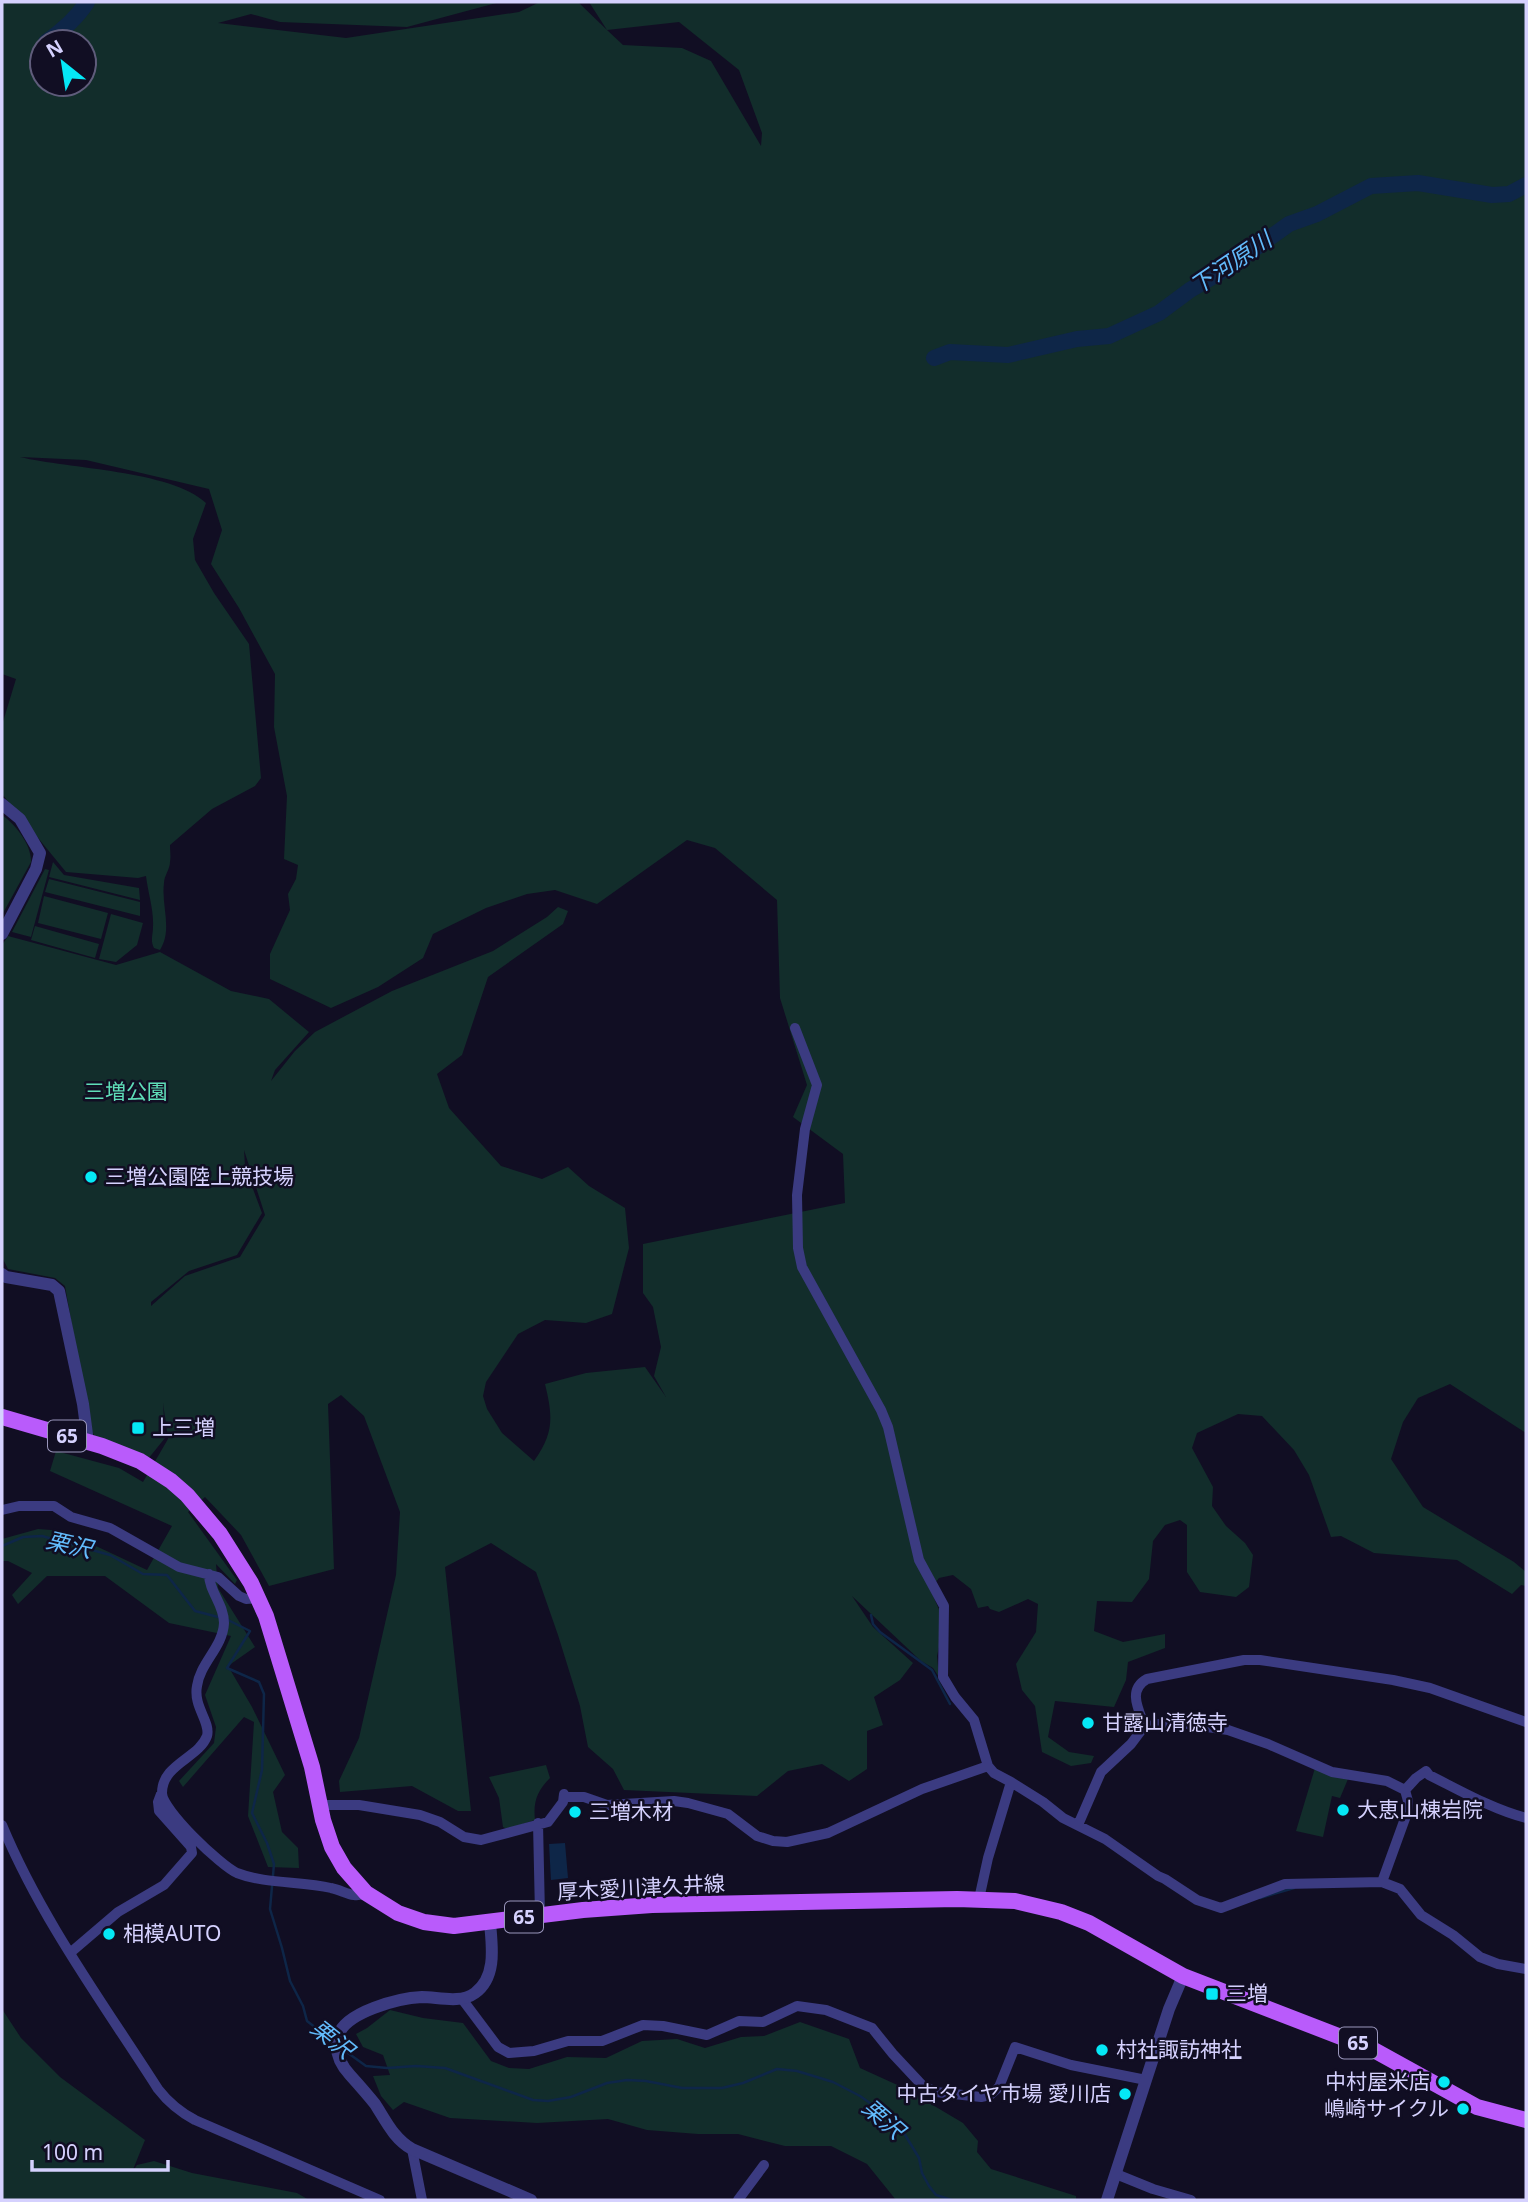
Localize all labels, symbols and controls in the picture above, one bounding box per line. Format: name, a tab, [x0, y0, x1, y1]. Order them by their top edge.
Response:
north arrow	[28, 28, 98, 98]
text: N	[41, 33, 68, 63]
water label: 下河原川	[1183, 222, 1280, 301]
park label: 三増公園	[84, 1077, 168, 1105]
place label: 三増公園陸上競技場	[105, 1162, 294, 1190]
marker: 三増公園陸上競技場	[83, 1169, 99, 1185]
place label: 上三増	[152, 1413, 215, 1441]
road number: 65	[48, 1420, 86, 1452]
marker: 上三増	[130, 1420, 146, 1436]
water label: 栗沢	[43, 1523, 98, 1565]
place label: 甘露山清徳寺	[1102, 1708, 1228, 1736]
marker: 甘露山清徳寺	[1080, 1715, 1096, 1731]
place label: 大恵山棟岩院	[1357, 1795, 1483, 1823]
place label: 三増木材	[589, 1797, 673, 1825]
marker: 大恵山棟岩院	[1335, 1802, 1351, 1818]
marker: 三増木材	[567, 1804, 583, 1820]
street label: 厚木愛川津久井線	[556, 1869, 726, 1905]
road number: 65	[505, 1901, 543, 1932]
place label: 相模AUTO	[123, 1919, 221, 1947]
marker: 相模AUTO	[101, 1926, 117, 1942]
place label: 三増	[1226, 1979, 1268, 2007]
marker: 三増	[1204, 1986, 1220, 2002]
water label: 栗沢	[305, 2011, 363, 2067]
road number: 65	[1339, 2027, 1377, 2058]
place label: 村社諏訪神社	[1116, 2035, 1242, 2063]
marker: 村社諏訪神社	[1094, 2042, 1110, 2058]
place label: 中村屋米店	[1325, 2067, 1430, 2095]
marker: 中村屋米店	[1436, 2074, 1452, 2090]
place label: 中古タイヤ市場 愛川店	[896, 2079, 1111, 2107]
marker: 中古タイヤ市場 愛川店	[1117, 2086, 1133, 2102]
water label: 栗沢	[856, 2091, 914, 2147]
place label: 嶋崎サイクル	[1324, 2094, 1449, 2122]
marker: 嶋崎サイクル	[1455, 2101, 1471, 2117]
scale bar	[32, 2128, 168, 2172]
text: 100 m	[42, 2138, 103, 2166]

